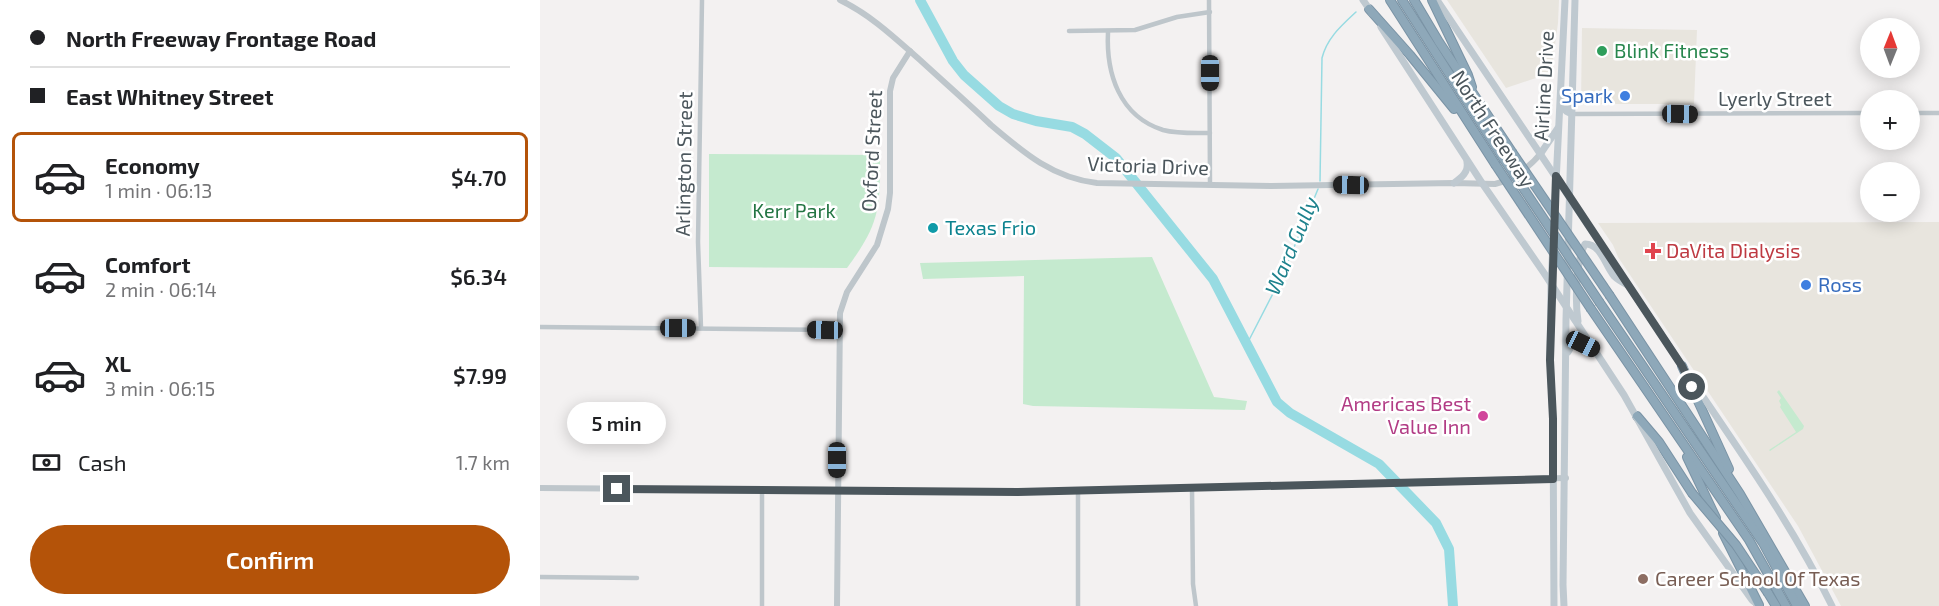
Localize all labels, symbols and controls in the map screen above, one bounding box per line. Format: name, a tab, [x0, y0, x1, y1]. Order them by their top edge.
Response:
north arrow	[1860, 18, 1920, 78]
map controls	[1860, 18, 1920, 222]
text: North Freeway Frontage Road	[66, 25, 376, 51]
street label: Airline Drive	[1528, 30, 1558, 142]
place label: Blink Fitness	[1614, 38, 1729, 62]
marker: Blink Fitness	[1595, 44, 1609, 58]
car	[1201, 55, 1219, 91]
street label: North Freeway	[1447, 65, 1541, 192]
text: East Whitney Street	[66, 83, 273, 109]
place label: Spark	[1561, 83, 1613, 107]
street label: Lyerly Street	[1718, 86, 1832, 110]
street label: Oxford Street	[856, 89, 886, 213]
marker: Spark	[1618, 89, 1632, 103]
button: +	[1860, 90, 1920, 150]
street label: Arlington Street	[670, 91, 696, 237]
car	[1662, 105, 1698, 123]
icon: car	[33, 150, 87, 204]
street label: Victoria Drive	[1087, 151, 1209, 179]
text: Economy	[105, 152, 200, 178]
button: −	[1860, 162, 1920, 222]
text: $4.70	[451, 164, 507, 190]
car	[1333, 176, 1369, 194]
text: 1 min · 06:13	[105, 178, 212, 202]
water label: Ward Gully	[1259, 192, 1323, 299]
park label: Kerr Park	[752, 198, 836, 222]
place label: Texas Frio	[945, 215, 1036, 239]
marker: Texas Frio	[926, 221, 940, 235]
place label: DaVita Dialysis	[1666, 238, 1800, 262]
marker: DaVita Dialysis	[1644, 242, 1662, 260]
icon: car	[33, 249, 87, 303]
text: Comfort	[105, 251, 190, 277]
text: $6.34	[450, 263, 507, 289]
place label: Ross	[1818, 272, 1862, 296]
text: 2 min · 06:14	[105, 277, 217, 301]
marker: Ross	[1799, 278, 1813, 292]
car	[660, 319, 696, 337]
car	[807, 321, 843, 339]
car	[1563, 328, 1603, 360]
icon: car	[33, 348, 87, 402]
text: XL	[105, 350, 131, 376]
text: $7.99	[453, 362, 507, 388]
route start	[1678, 373, 1705, 400]
text: 3 min · 06:15	[105, 376, 215, 400]
place label: Americas Best Value Inn	[1341, 391, 1471, 438]
callout: 5 min	[568, 402, 667, 444]
marker: Americas Best Value Inn	[1476, 409, 1490, 423]
text: 5 min	[592, 411, 642, 435]
car	[828, 442, 846, 478]
icon: cash	[30, 446, 63, 479]
text: Cash	[78, 449, 127, 475]
text: 1.7 km	[456, 450, 510, 474]
route end	[603, 475, 630, 502]
button: Confirm	[30, 525, 510, 594]
place label: Career School Of Texas	[1655, 566, 1860, 590]
marker: Career School Of Texas	[1636, 572, 1650, 586]

